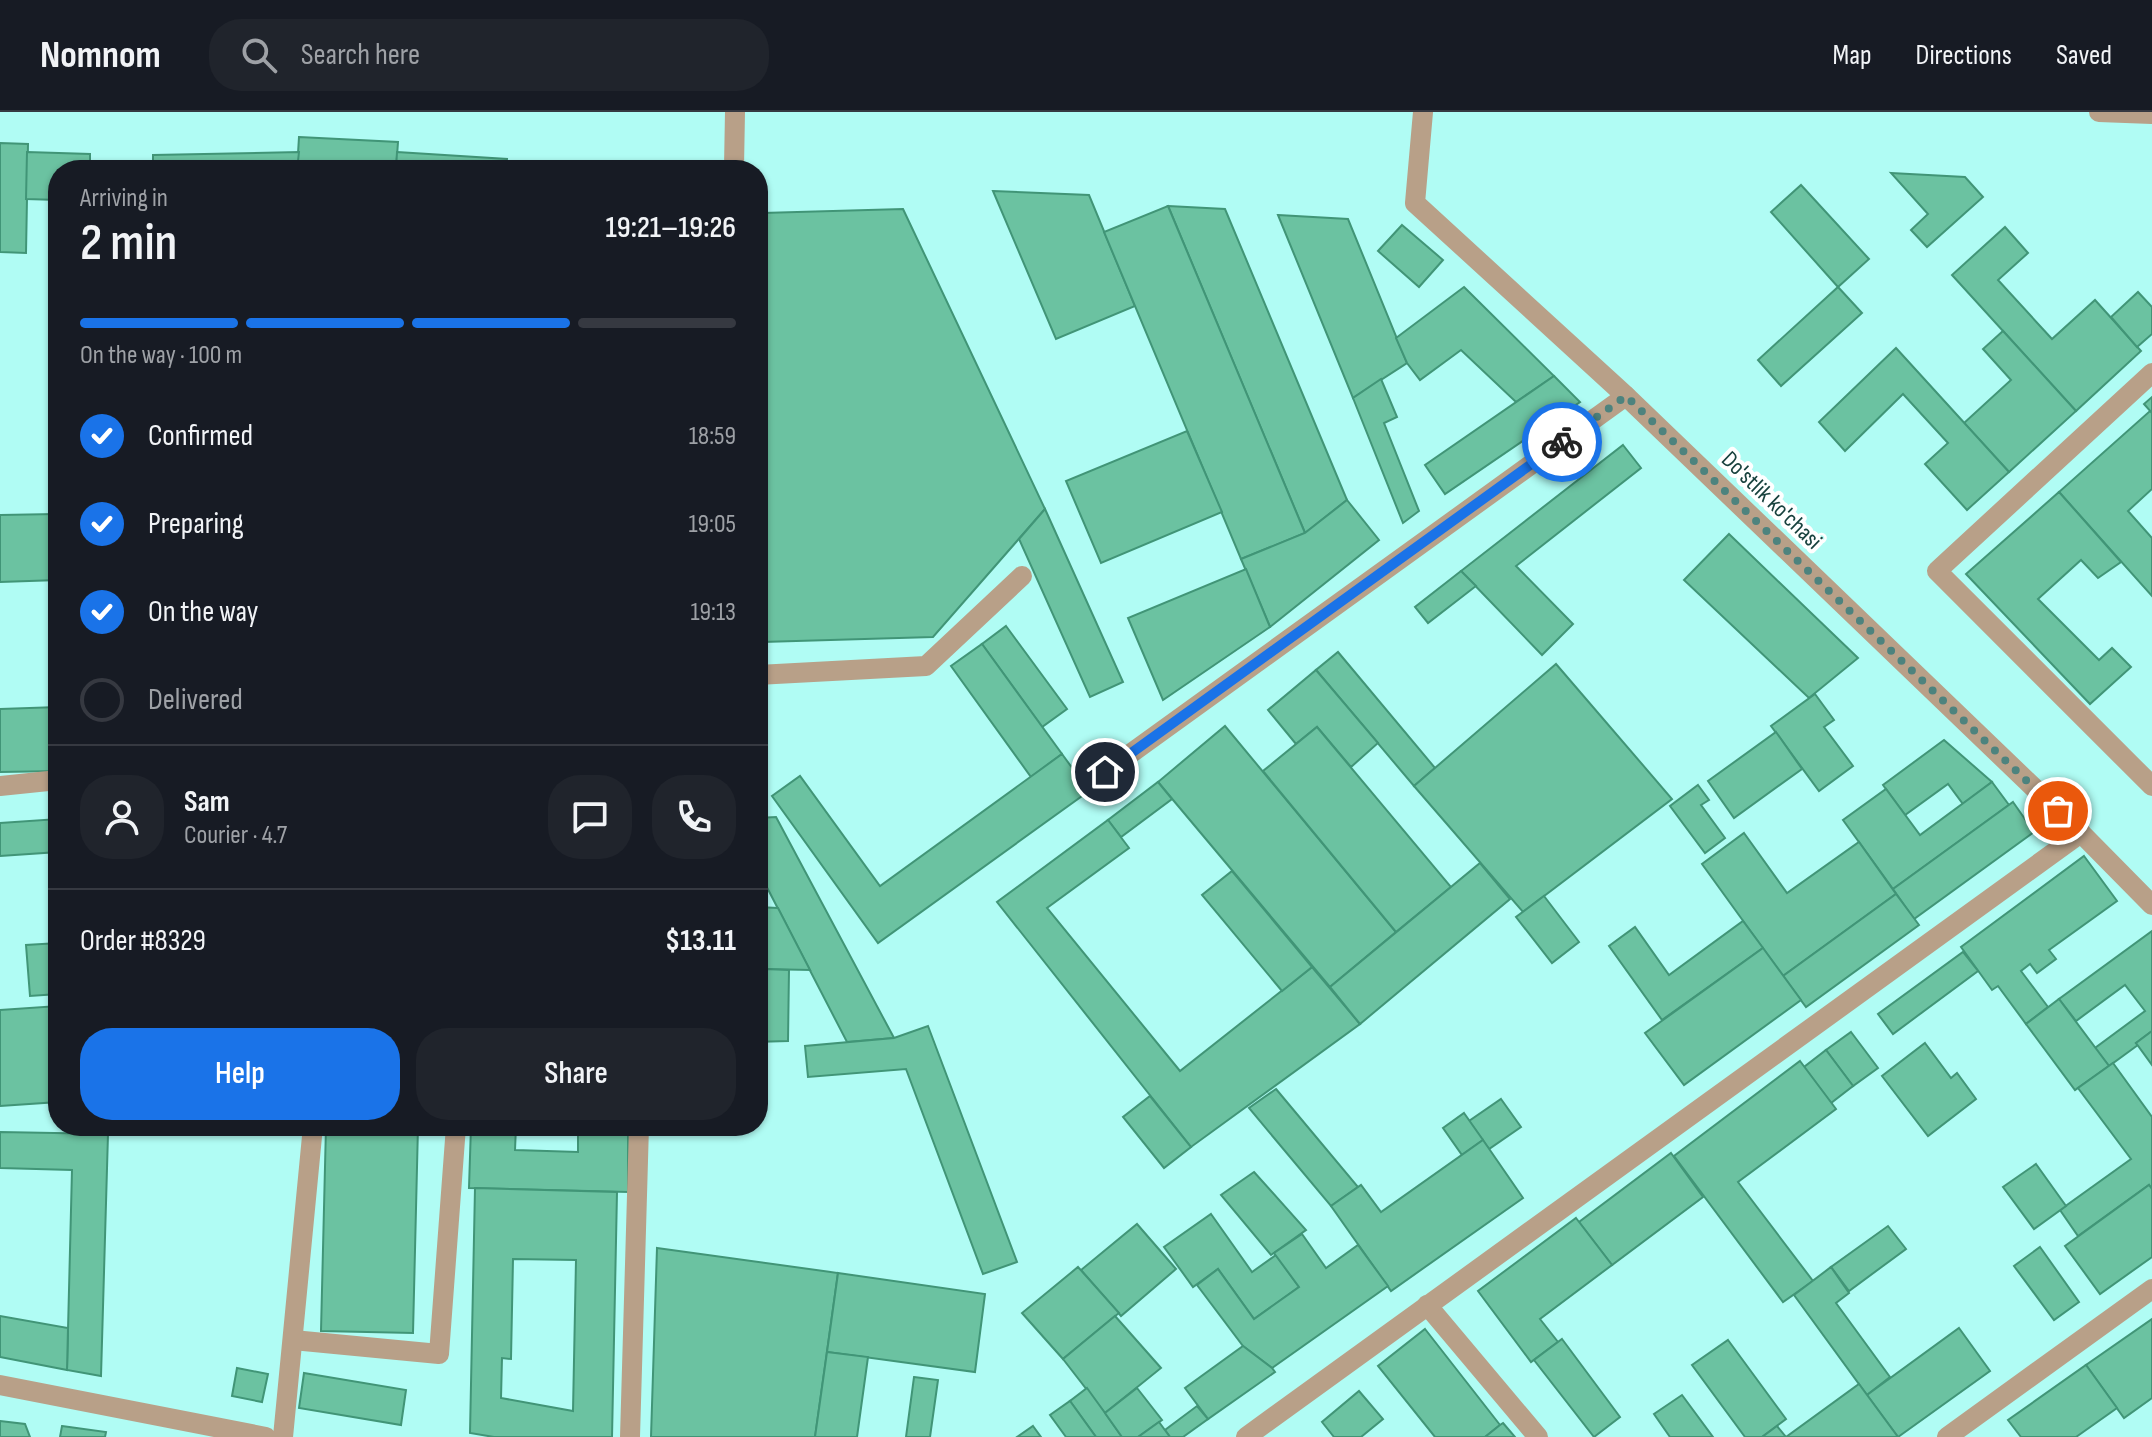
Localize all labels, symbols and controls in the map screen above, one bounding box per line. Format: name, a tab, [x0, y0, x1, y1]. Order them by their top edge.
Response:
search box	[209, 19, 769, 91]
text: Nomnom	[40, 33, 161, 78]
icon: search	[237, 33, 281, 77]
text: Search here	[301, 37, 420, 73]
text: Map	[1833, 39, 1872, 72]
text: Directions	[1916, 39, 2012, 72]
text: Saved	[2056, 39, 2112, 72]
text: Arriving in	[80, 183, 168, 214]
text: 19:21–19:26	[606, 210, 736, 246]
text: 2 min	[80, 212, 177, 275]
text: On the way · 100 m	[80, 340, 242, 371]
courier	[1522, 402, 1602, 482]
icon: check	[80, 414, 124, 458]
text: Confirmed	[148, 418, 253, 454]
icon: bike	[1540, 420, 1584, 464]
text: 18:59	[689, 421, 736, 452]
street label: Do'stlik ko'chasi	[1715, 445, 1828, 555]
icon: check	[80, 502, 124, 546]
text: Preparing	[148, 506, 244, 542]
text: 19:05	[688, 509, 736, 540]
icon: check	[80, 590, 124, 634]
text: On the way	[148, 594, 258, 630]
text: 19:13	[690, 597, 736, 628]
text: Delivered	[148, 682, 243, 718]
pin	[1071, 738, 1139, 806]
icon: home	[1083, 750, 1127, 794]
button: person	[80, 775, 164, 859]
button: chat	[548, 775, 632, 859]
button: phone	[652, 775, 736, 859]
pin	[2024, 777, 2092, 845]
text: Sam	[184, 784, 230, 820]
icon: bag	[2036, 789, 2080, 833]
text: Courier · 4.7	[184, 820, 287, 851]
text: Order #8329	[80, 923, 206, 959]
text: $13.11	[665, 923, 736, 959]
button: Help	[80, 1028, 400, 1120]
button: Share	[416, 1028, 736, 1120]

